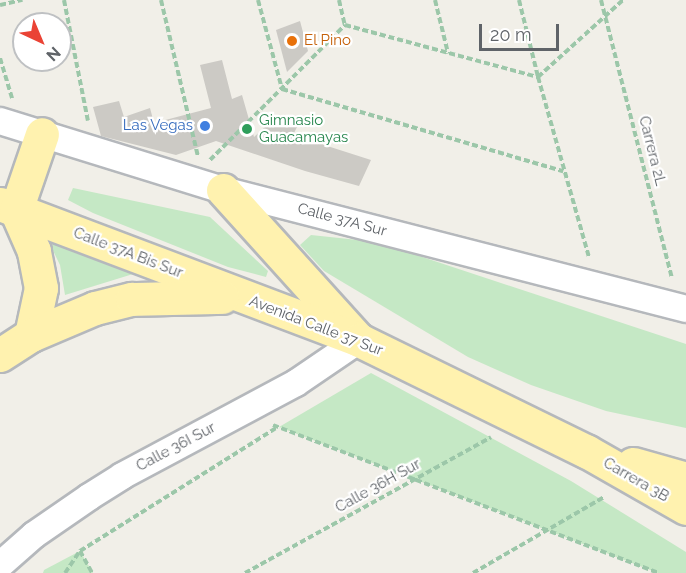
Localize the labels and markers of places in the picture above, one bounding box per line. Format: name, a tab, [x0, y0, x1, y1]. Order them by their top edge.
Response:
place label: El Pino	[304, 32, 351, 50]
marker: El Pino	[285, 34, 299, 48]
place label: Gimnasio Guacamayas	[259, 111, 348, 146]
place label: Las Vegas	[122, 117, 193, 135]
marker: Las Vegas	[198, 119, 212, 133]
marker: Gimnasio Guacamayas	[240, 122, 254, 136]

